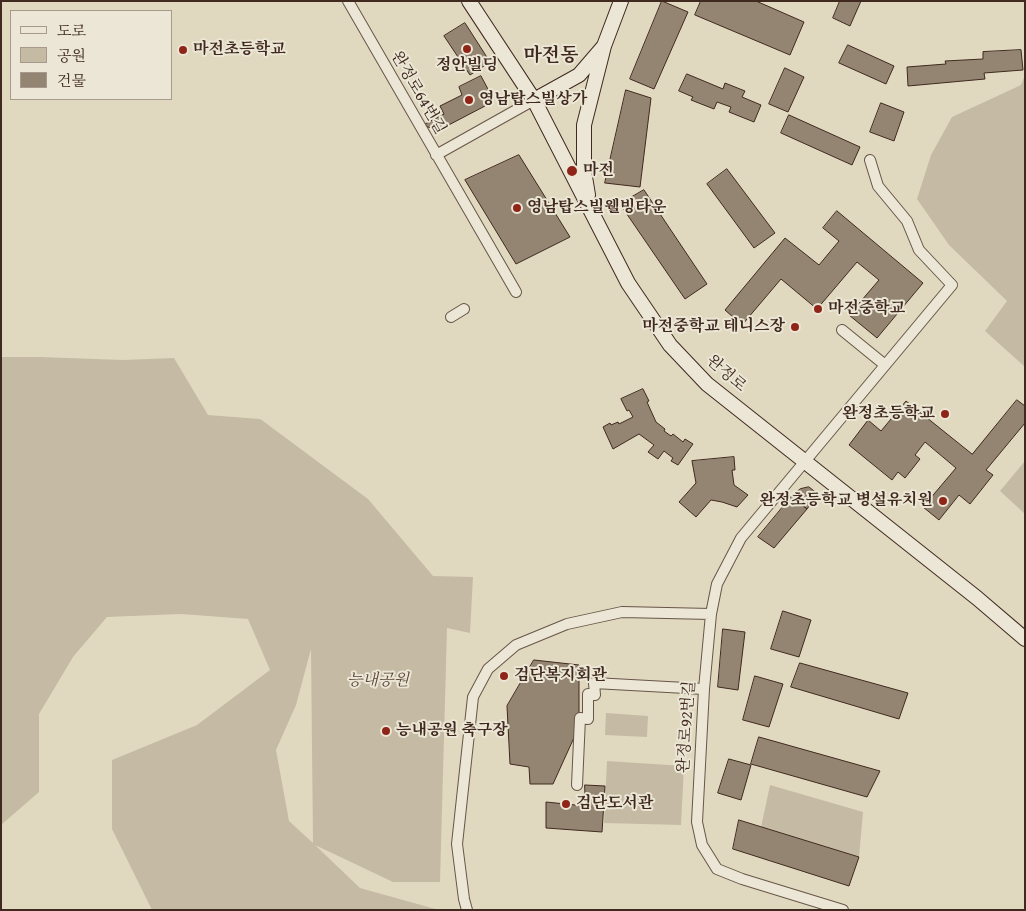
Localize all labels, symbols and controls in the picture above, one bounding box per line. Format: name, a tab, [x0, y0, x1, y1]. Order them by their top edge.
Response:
legend	[10, 10, 172, 100]
text: 도로	[57, 20, 86, 41]
place label: 마전초등학교	[193, 40, 286, 60]
marker: 정안빌딩	[461, 43, 473, 55]
marker: 마전초등학교	[177, 44, 189, 56]
text: 공원	[57, 45, 86, 66]
district label: 마전동	[523, 45, 579, 67]
street label: 완정로64번길	[387, 48, 449, 138]
place label: 정안빌딩	[436, 56, 498, 76]
text: 건물	[57, 70, 86, 91]
place label: 영남탑스빌상가	[479, 90, 587, 110]
marker: 영남탑스빌상가	[463, 94, 475, 106]
place label: 마전	[583, 161, 614, 181]
marker: 마전	[565, 164, 579, 178]
place label: 영남탑스빌웰빙타운	[527, 198, 666, 218]
marker: 영남탑스빌웰빙타운	[511, 202, 523, 214]
place label: 마전중학교	[828, 299, 905, 319]
marker: 마전중학교	[812, 303, 824, 315]
place label: 마전중학교 테니스장	[642, 317, 785, 337]
marker: 마전중학교 테니스장	[789, 321, 801, 333]
street label: 완정로	[702, 352, 750, 396]
place label: 완정초등학교	[842, 404, 935, 424]
marker: 완정초등학교	[939, 408, 951, 420]
place label: 완정초등학교 병설유치원	[759, 491, 933, 511]
marker: 완정초등학교 병설유치원	[937, 495, 949, 507]
place label: 검단복지회관	[514, 666, 607, 686]
marker: 검단복지회관	[498, 670, 510, 682]
park label: 능내공원	[347, 671, 409, 691]
street label: 완정로92번길	[674, 680, 700, 774]
place label: 능내공원 축구장	[396, 721, 508, 741]
marker: 능내공원 축구장	[380, 725, 392, 737]
place label: 검단도서관	[576, 794, 653, 814]
marker: 검단도서관	[560, 798, 572, 810]

